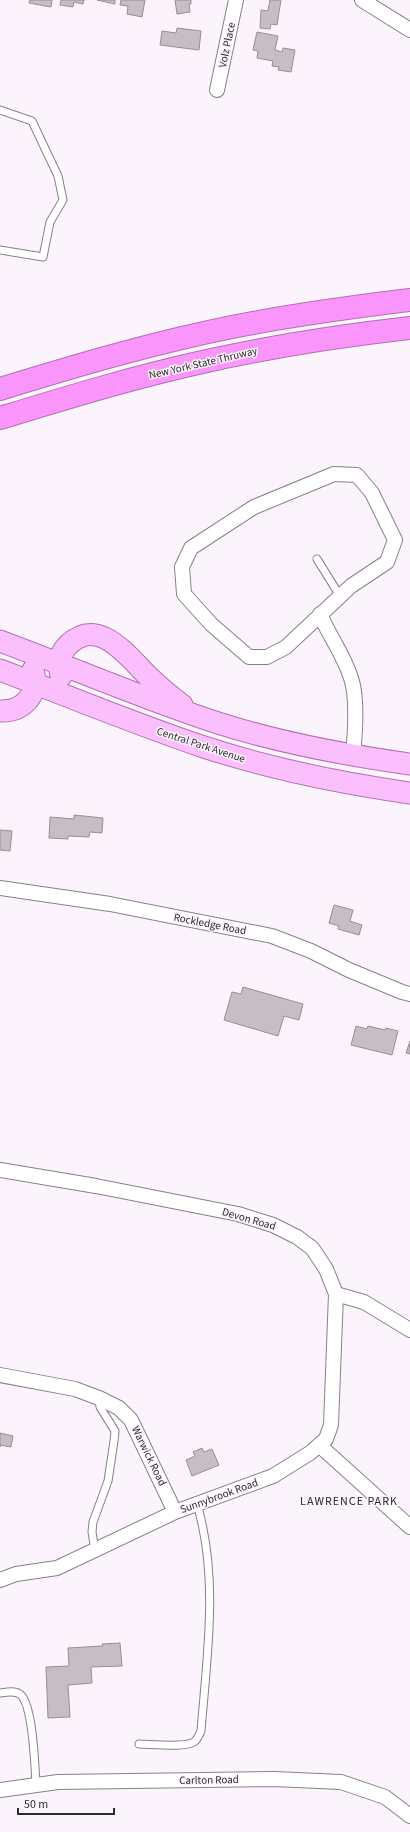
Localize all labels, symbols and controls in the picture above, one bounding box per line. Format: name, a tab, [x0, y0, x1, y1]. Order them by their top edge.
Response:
street label: Volz Place	[215, 20, 239, 69]
street label: New York State Thruway	[147, 343, 259, 383]
street label: Central Park Avenue	[155, 724, 248, 767]
street label: Rockledge Road	[172, 910, 248, 938]
street label: Devon Road	[220, 1204, 278, 1234]
street label: Warwick Road	[128, 1424, 170, 1488]
street label: Sunnybrook Road	[178, 1475, 260, 1517]
district label: LAWRENCE PARK	[300, 1493, 398, 1510]
street label: Carlton Road	[179, 1772, 239, 1788]
scale bar	[18, 1790, 114, 1816]
text: 50 m	[24, 1796, 48, 1813]

